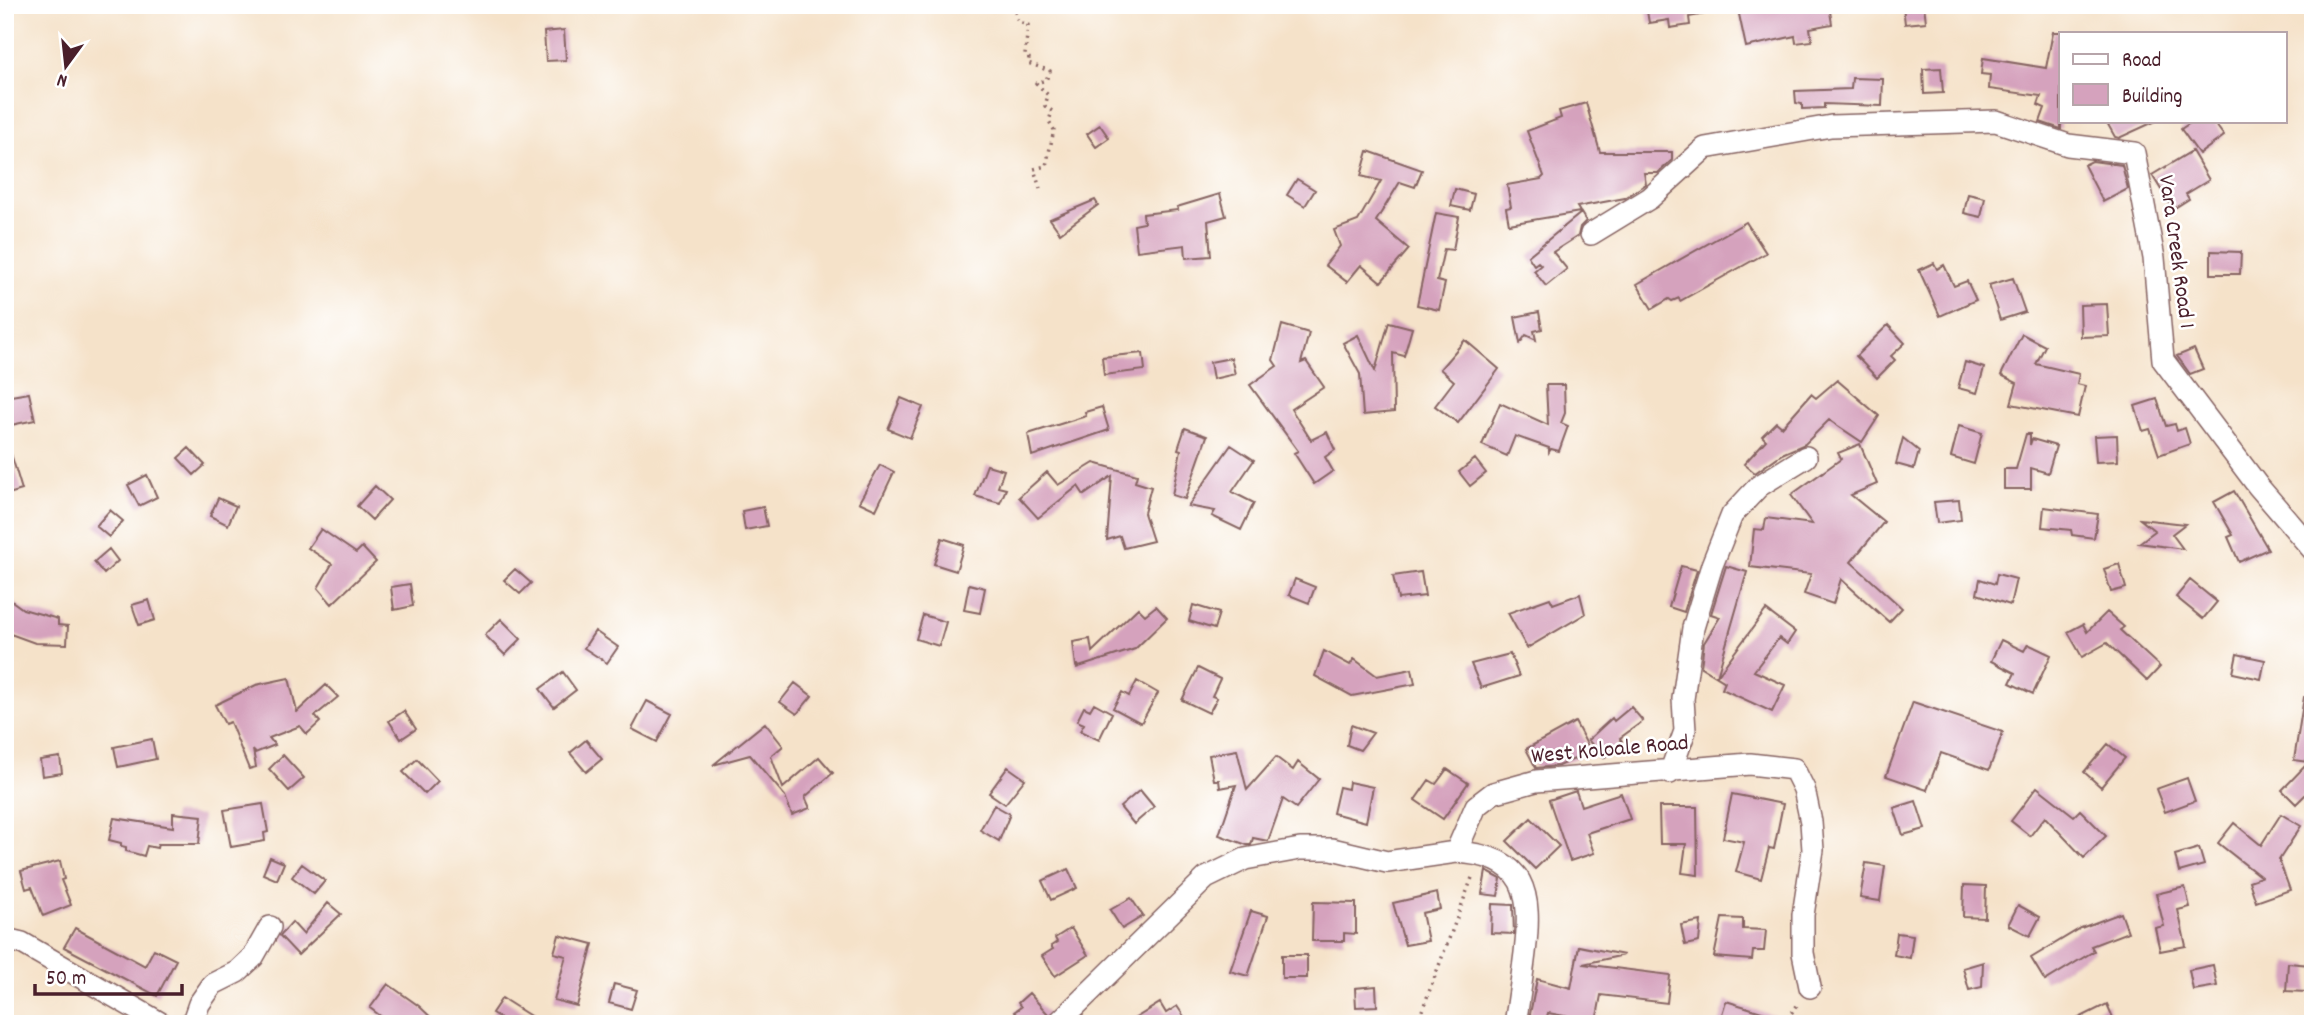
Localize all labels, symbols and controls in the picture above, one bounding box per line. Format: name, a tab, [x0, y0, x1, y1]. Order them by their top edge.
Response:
north arrow	[32, 32, 102, 102]
legend	[2059, 32, 2286, 122]
text: Road	[2122, 47, 2161, 77]
text: N	[54, 65, 71, 93]
text: Building	[2122, 83, 2182, 113]
street label: Vara Creek Road 1	[2148, 173, 2202, 331]
street label: West Koloale Road	[1530, 728, 1690, 774]
scale bar	[35, 952, 182, 996]
text: 50 m	[46, 965, 86, 995]

